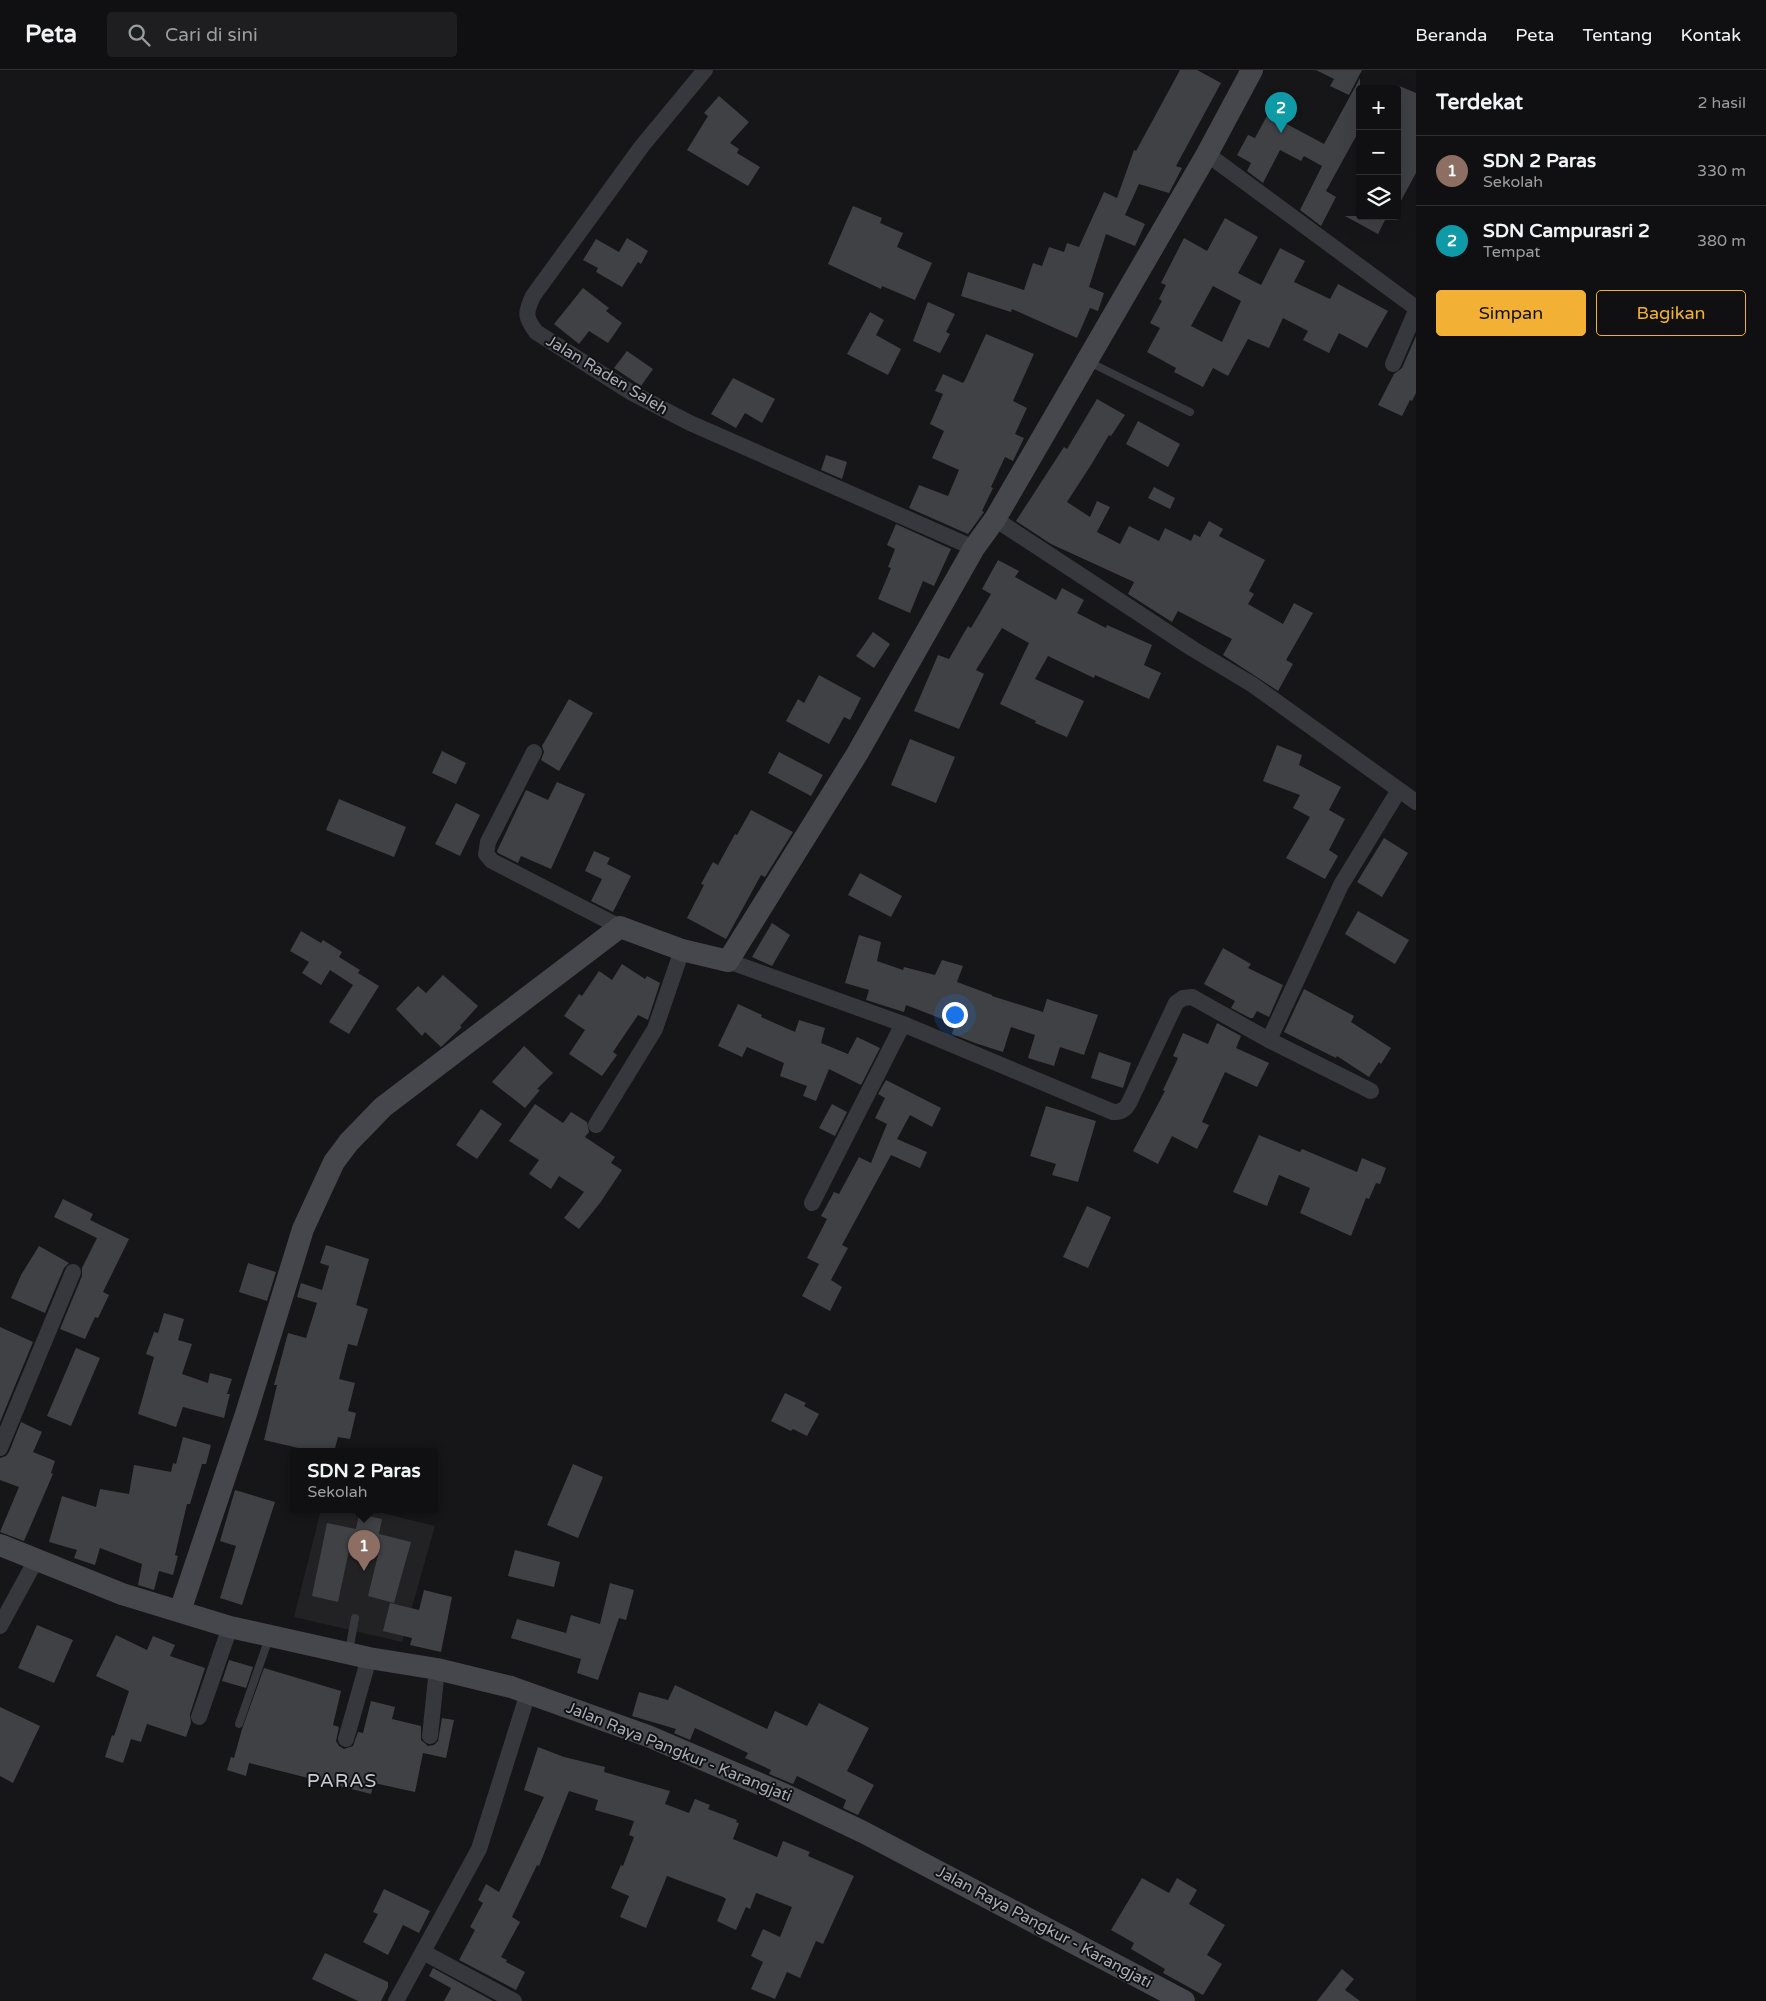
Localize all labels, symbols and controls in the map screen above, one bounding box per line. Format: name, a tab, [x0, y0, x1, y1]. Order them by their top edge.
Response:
search box	[107, 12, 457, 57]
text: Peta	[25, 20, 77, 49]
icon: search	[125, 21, 153, 49]
text: Cari di sini	[165, 24, 258, 46]
text: Beranda	[1415, 24, 1487, 46]
text: Peta	[1515, 24, 1554, 46]
text: Tentang	[1582, 24, 1652, 46]
text: Kontak	[1680, 24, 1741, 46]
map controls	[1356, 85, 1401, 220]
button: +	[1356, 85, 1401, 130]
text: Terdekat	[1436, 90, 1523, 115]
pin: 2	[1265, 92, 1297, 133]
text: 2 hasil	[1697, 93, 1746, 113]
button: −	[1356, 130, 1401, 175]
text: SDN 2 Paras	[1483, 150, 1596, 172]
text: 1	[1447, 161, 1457, 181]
text: 330 m	[1697, 161, 1746, 181]
text: Sekolah	[1483, 172, 1543, 192]
button: layers	[1356, 175, 1401, 220]
text: SDN Campurasri 2	[1483, 220, 1650, 242]
text: 2	[1447, 231, 1457, 251]
text: 380 m	[1697, 231, 1746, 251]
text: Tempat	[1483, 242, 1540, 262]
button: Simpan	[1436, 290, 1586, 336]
button: Bagikan	[1596, 290, 1746, 336]
street label: Jalan Raden Saleh	[543, 331, 671, 419]
your location	[942, 1002, 968, 1028]
popup	[290, 1448, 438, 1513]
text: SDN 2 Paras	[307, 1460, 421, 1482]
text: Sekolah	[307, 1482, 367, 1502]
pin: 1	[348, 1530, 380, 1571]
street label: Jalan Raya Pangkur - Karangjati	[563, 1698, 795, 1806]
district label: PARAS	[307, 1770, 377, 1792]
street label: Jalan Raya Pangkur - Karangjati	[933, 1861, 1155, 1993]

